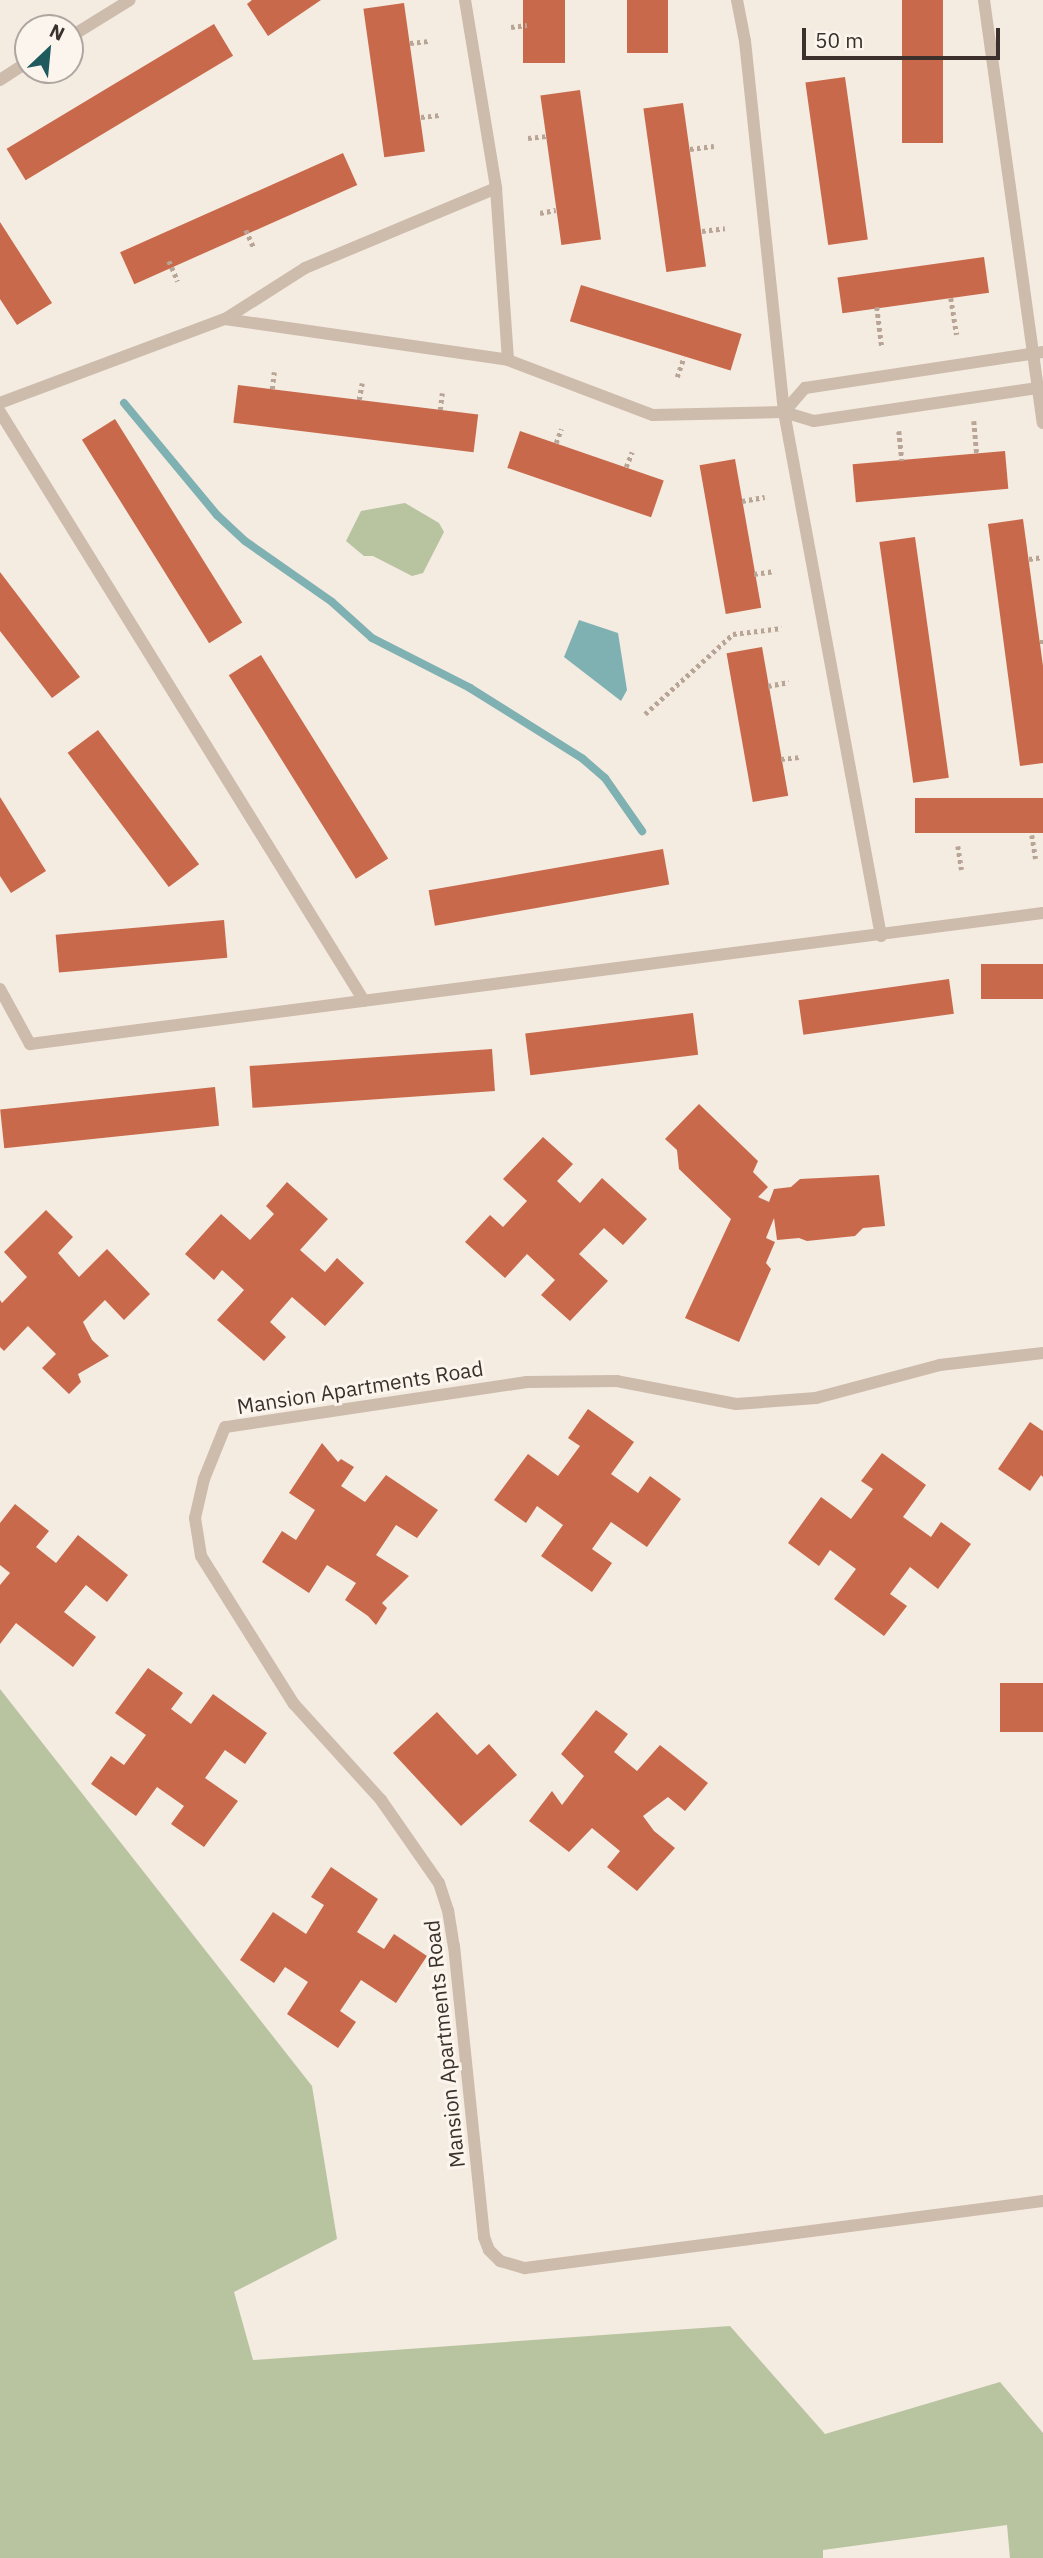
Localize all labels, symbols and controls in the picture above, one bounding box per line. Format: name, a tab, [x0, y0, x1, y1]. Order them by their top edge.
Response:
north arrow	[14, 14, 84, 84]
scale bar	[805, 14, 1003, 58]
text: N	[46, 18, 69, 46]
text: 50 m	[815, 26, 864, 54]
street label: Mansion Apartments Road	[235, 1355, 485, 1419]
street label: Mansion Apartments Road	[418, 1919, 470, 2169]

